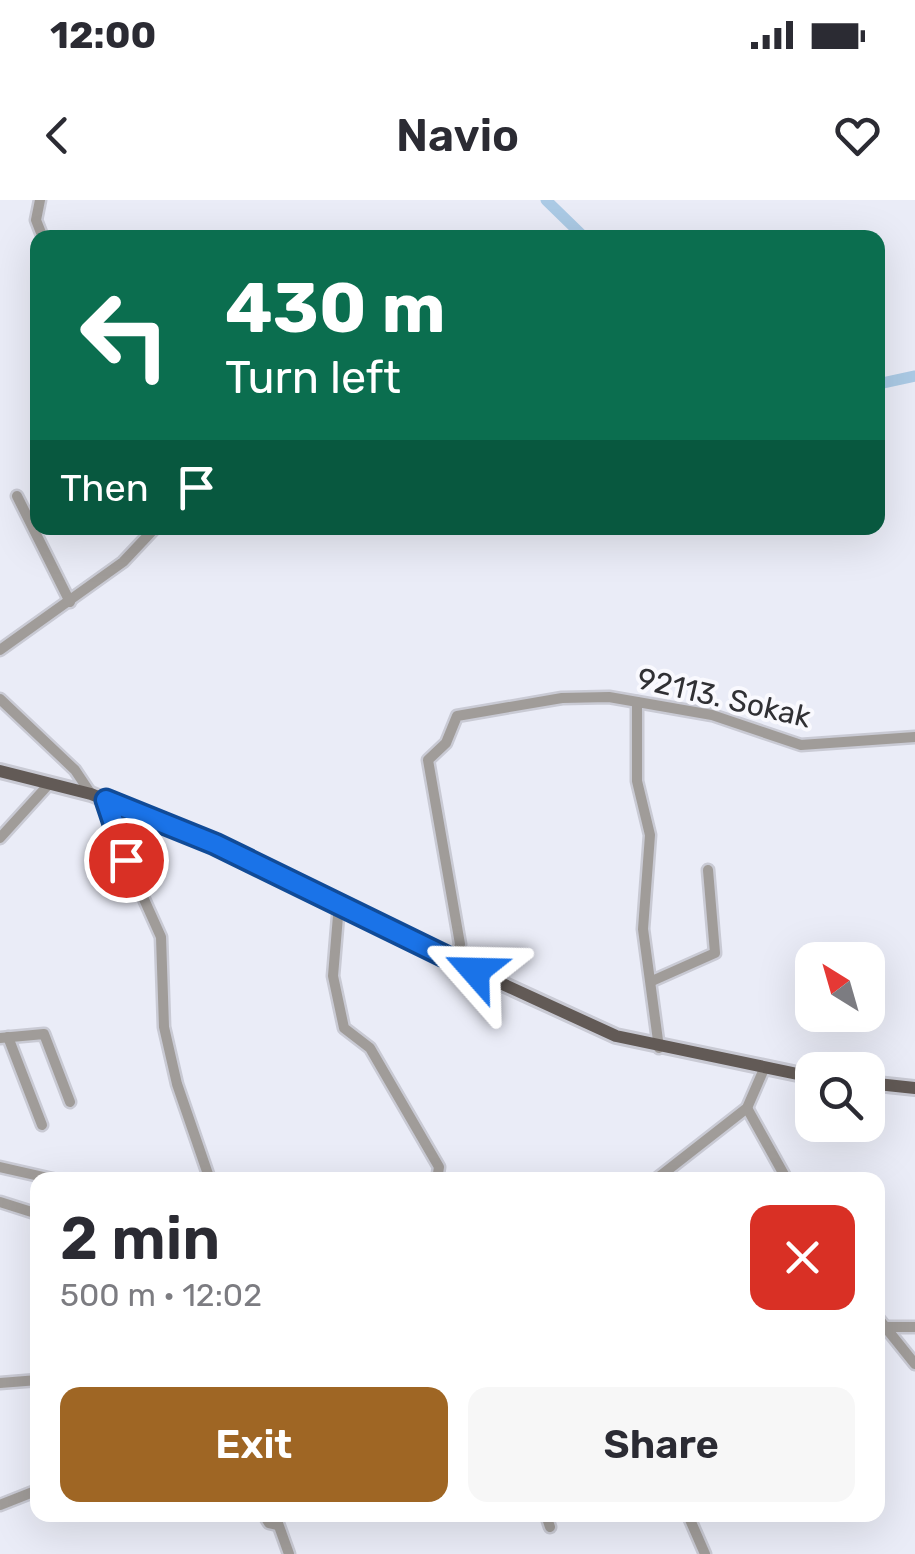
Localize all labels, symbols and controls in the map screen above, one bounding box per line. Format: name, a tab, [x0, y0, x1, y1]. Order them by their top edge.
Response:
text: 12:00	[50, 12, 156, 58]
icon: back	[30, 108, 85, 163]
icon: heart	[830, 108, 885, 163]
text: Navio	[396, 109, 519, 162]
text: 430 m	[225, 267, 446, 350]
icon: left	[60, 270, 190, 400]
text: Turn left	[225, 351, 401, 404]
icon: arrive	[169, 460, 224, 515]
text: Then	[60, 465, 149, 511]
street label: 92113. Sokak	[634, 661, 815, 736]
pin	[84, 818, 169, 903]
icon: arrive	[99, 833, 154, 888]
position arrow	[423, 919, 527, 1023]
north arrow	[795, 942, 885, 1032]
map controls	[795, 942, 885, 1142]
button: search	[795, 1052, 885, 1142]
text: 2 min	[60, 1203, 220, 1274]
button: close	[750, 1205, 855, 1310]
text: 500 m · 12:02	[60, 1276, 262, 1314]
button: Exit	[60, 1387, 448, 1502]
button: Share	[468, 1387, 855, 1502]

